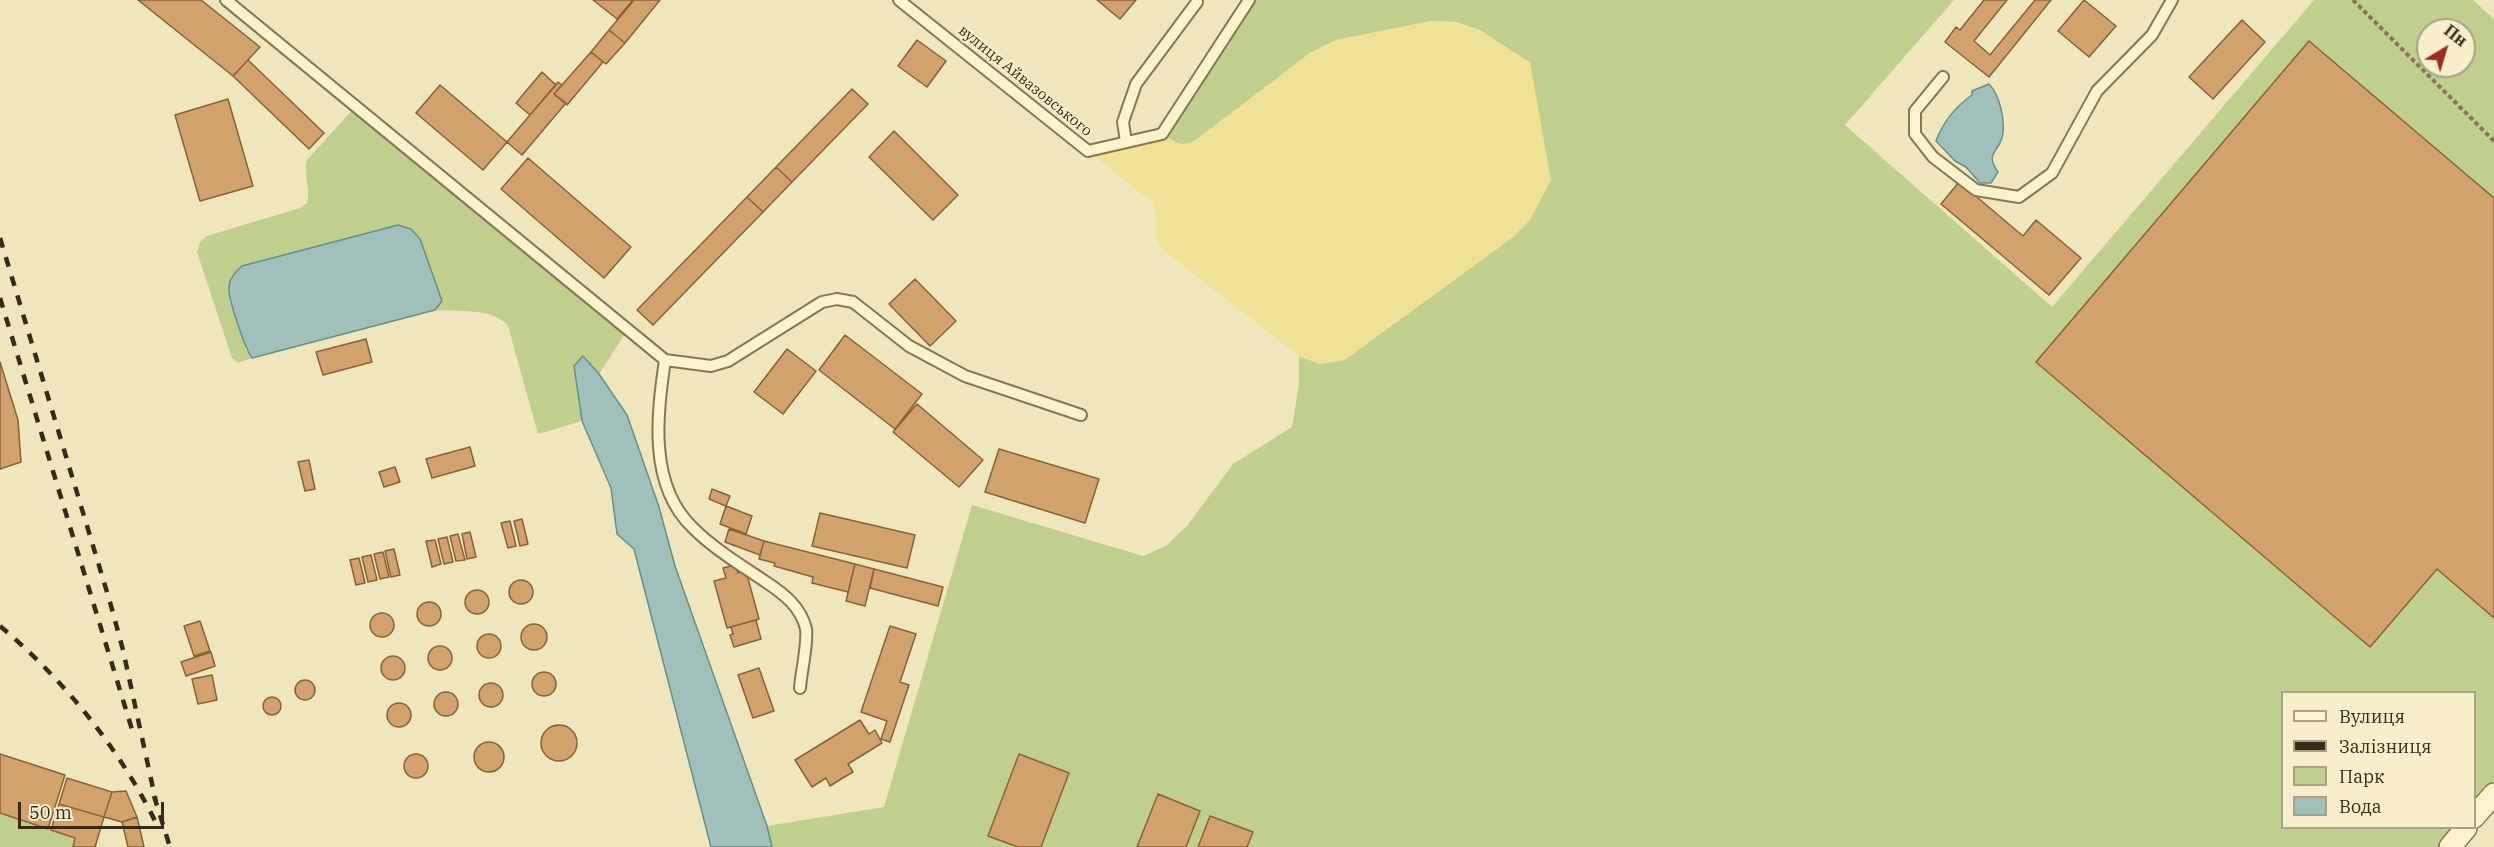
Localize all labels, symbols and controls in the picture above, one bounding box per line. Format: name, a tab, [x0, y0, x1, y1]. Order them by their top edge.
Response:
north arrow	[2416, 18, 2476, 78]
text: Пн	[2440, 20, 2471, 51]
street label: вулиця Айвазовського	[955, 22, 1095, 140]
legend	[2281, 691, 2476, 829]
text: Вулиця	[2339, 705, 2405, 728]
text: Залізниця	[2339, 735, 2432, 758]
text: Парк	[2339, 765, 2385, 788]
scale bar	[21, 790, 166, 828]
text: Вода	[2339, 795, 2382, 818]
text: 50 m	[29, 801, 72, 824]

